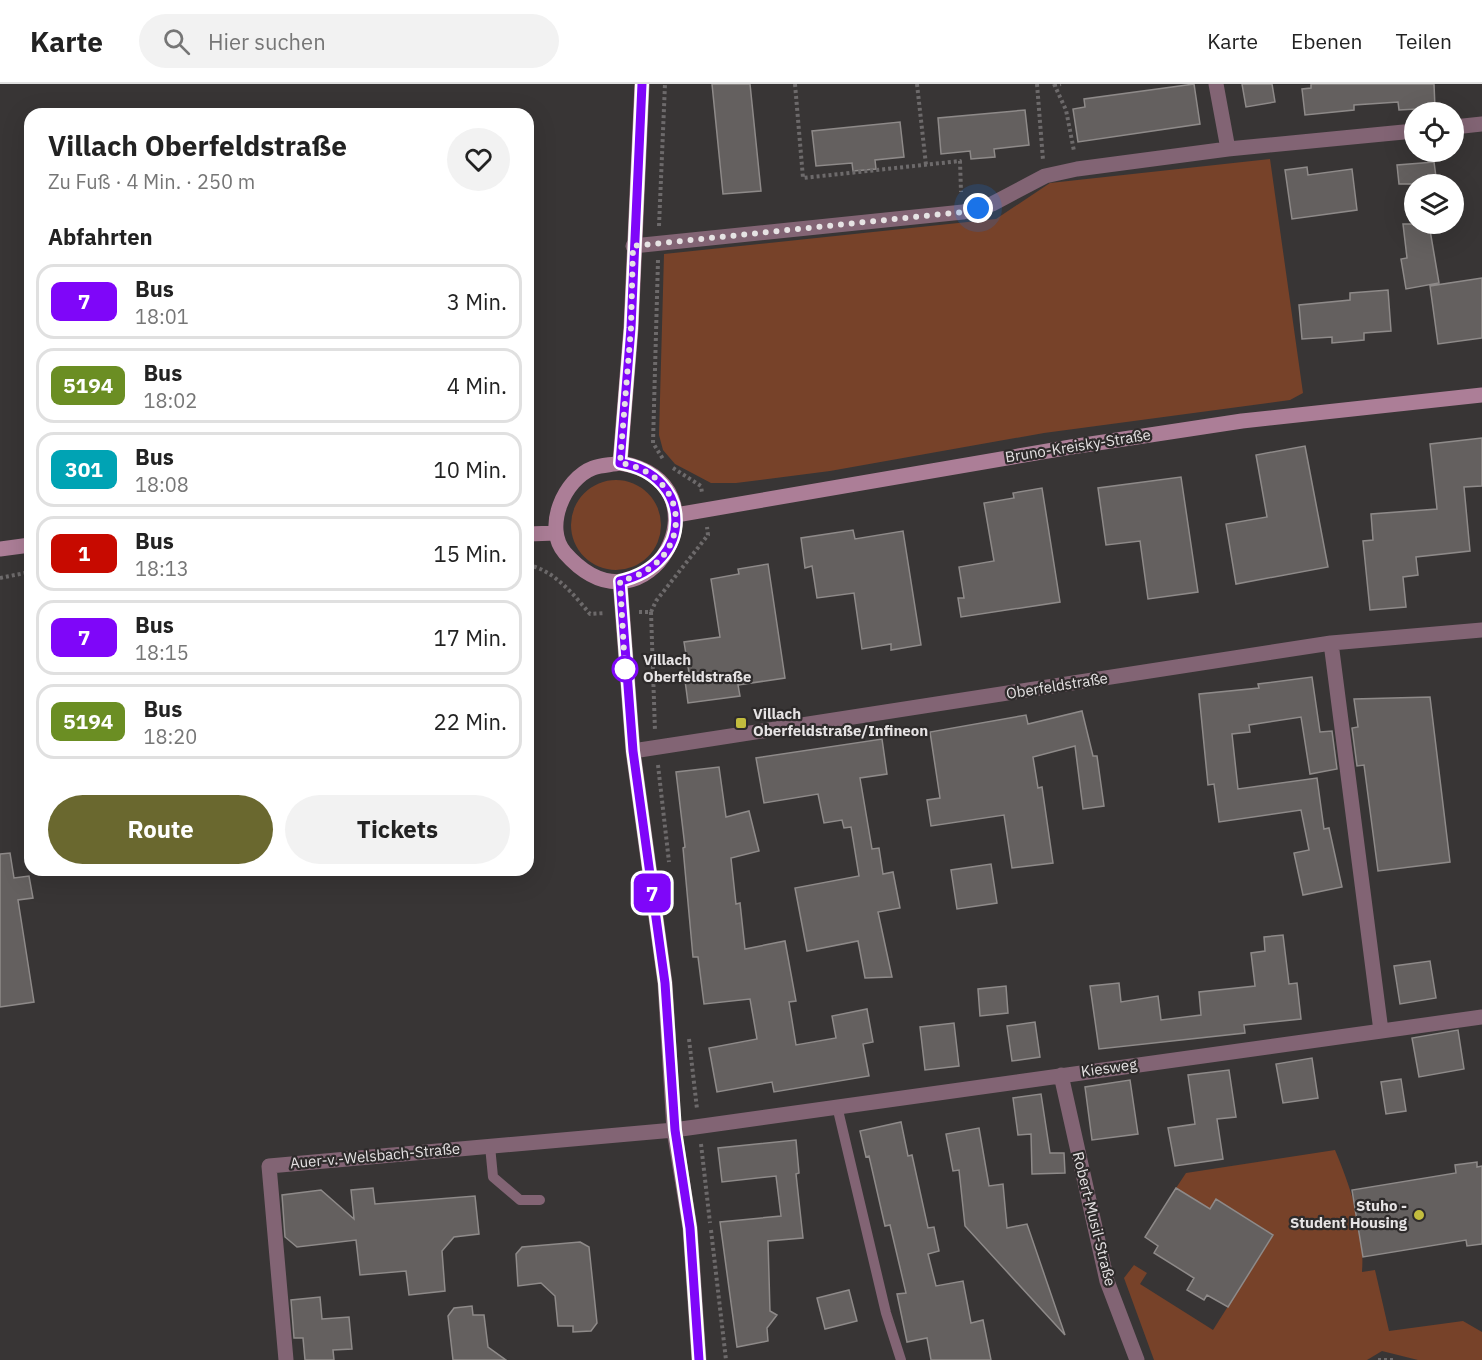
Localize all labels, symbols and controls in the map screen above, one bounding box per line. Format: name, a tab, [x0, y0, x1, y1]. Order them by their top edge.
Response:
search box	[139, 14, 559, 68]
text: Karte	[30, 23, 103, 60]
icon: search	[160, 25, 193, 58]
text: Hier suchen	[208, 27, 326, 56]
text: Karte	[1207, 27, 1258, 55]
text: Ebenen	[1291, 27, 1362, 55]
text: Teilen	[1395, 27, 1452, 55]
map controls	[1404, 102, 1464, 234]
button: locate	[1404, 102, 1464, 162]
text: Villach Oberfeldstraße	[48, 127, 347, 164]
button: heart	[447, 128, 510, 191]
text: Zu Fuß · 4 Min. · 250 m	[48, 168, 255, 195]
button: layers	[1404, 174, 1464, 234]
your location	[963, 193, 993, 223]
text: Abfahrten	[48, 222, 153, 251]
text: Bus	[135, 274, 174, 303]
text: 7	[78, 287, 90, 315]
text: 3 Min.	[447, 287, 507, 316]
text: 18:01	[135, 303, 189, 330]
text: Bus	[143, 358, 182, 387]
text: 5194	[63, 371, 113, 399]
text: 4 Min.	[447, 371, 507, 400]
text: 18:02	[143, 387, 197, 414]
street label: Bruno-Kreisky-Straße	[1004, 425, 1152, 466]
text: Bus	[135, 442, 174, 471]
text: 301	[65, 455, 103, 483]
text: 10 Min.	[434, 455, 507, 484]
text: 18:08	[135, 471, 189, 498]
text: Bus	[135, 526, 174, 555]
text: 1	[78, 539, 90, 567]
text: 15 Min.	[434, 539, 507, 568]
text: 18:13	[135, 555, 189, 582]
text: Bus	[135, 610, 174, 639]
text: 7	[78, 623, 90, 651]
text: 17 Min.	[434, 623, 507, 652]
text: 18:15	[135, 639, 189, 666]
place label: Villach Oberfeldstraße	[643, 650, 751, 686]
marker: Villach Oberfeldstraße	[612, 656, 638, 682]
street label: Oberfeldstraße	[1005, 668, 1109, 703]
text: Bus	[143, 694, 182, 723]
place label: Villach Oberfeldstraße/Infineon	[753, 704, 928, 740]
text: 5194	[63, 707, 113, 735]
text: 22 Min.	[434, 707, 507, 736]
marker: Villach Oberfeldstraße/Infineon	[734, 716, 748, 730]
text: 18:20	[143, 723, 197, 750]
button: Route	[48, 795, 273, 864]
button: Tickets	[285, 795, 510, 864]
line badge: 7	[632, 874, 672, 912]
text: 7	[646, 879, 658, 907]
street label: Kiesweg	[1080, 1054, 1138, 1081]
street label: Auer-v.-Welsbach-Straße	[289, 1139, 461, 1172]
street label: Robert-Musil-Straße	[1069, 1150, 1120, 1288]
place label: Stuho - Student Housing	[1290, 1196, 1408, 1232]
marker: Stuho - Student Housing	[1412, 1208, 1426, 1222]

